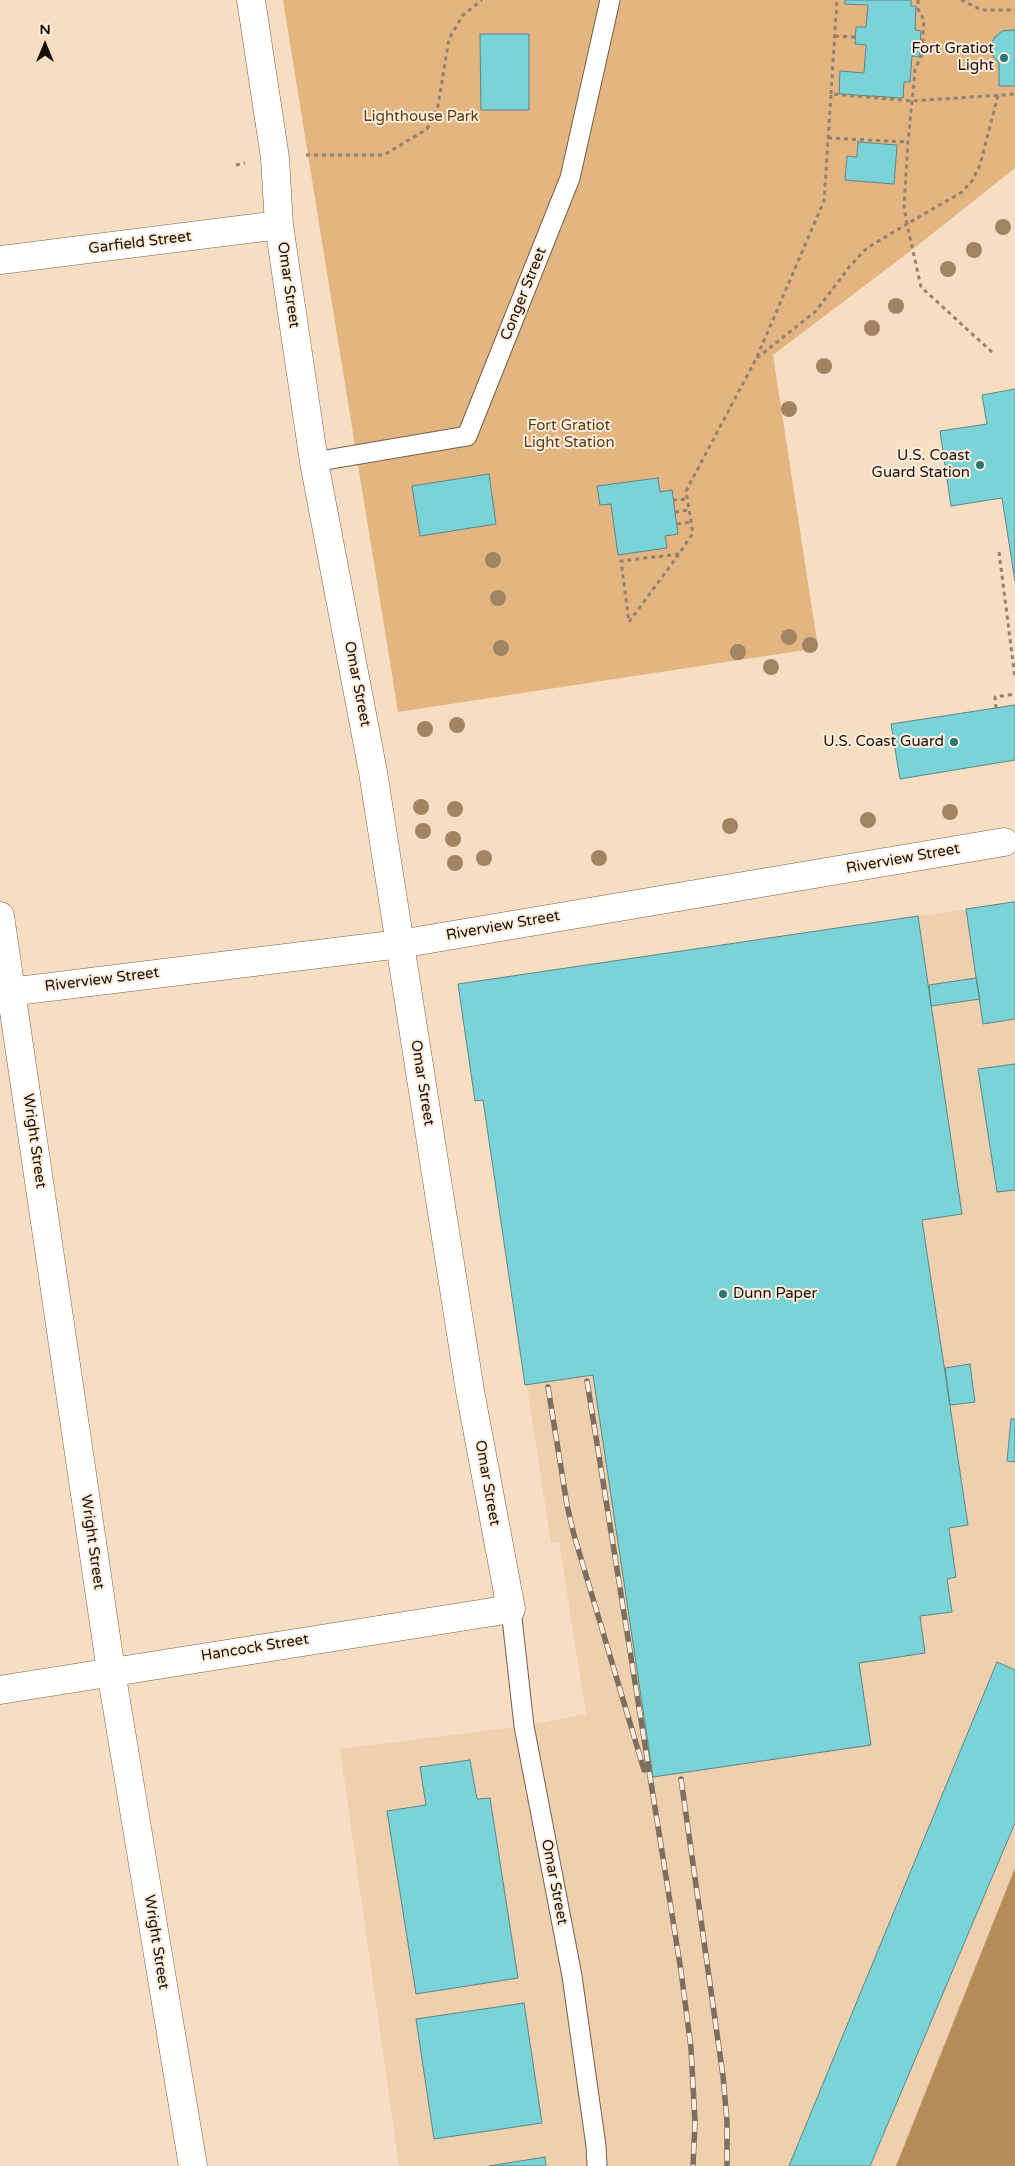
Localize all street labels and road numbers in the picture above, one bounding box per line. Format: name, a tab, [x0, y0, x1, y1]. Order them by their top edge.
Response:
street label: Garfield Street	[88, 228, 192, 258]
street label: Omar Street	[273, 241, 303, 329]
street label: Conger Street	[497, 245, 551, 343]
street label: Omar Street	[340, 640, 374, 728]
street label: Riverview Street	[845, 840, 961, 878]
street label: Riverview Street	[445, 907, 561, 945]
street label: Riverview Street	[44, 964, 160, 996]
street label: Omar Street	[406, 1039, 438, 1127]
street label: Wright Street	[18, 1092, 50, 1190]
street label: Omar Street	[471, 1439, 503, 1527]
street label: Wright Street	[76, 1493, 108, 1591]
street label: Hancock Street	[200, 1631, 310, 1665]
street label: Omar Street	[537, 1838, 571, 1926]
street label: Wright Street	[140, 1893, 172, 1991]

